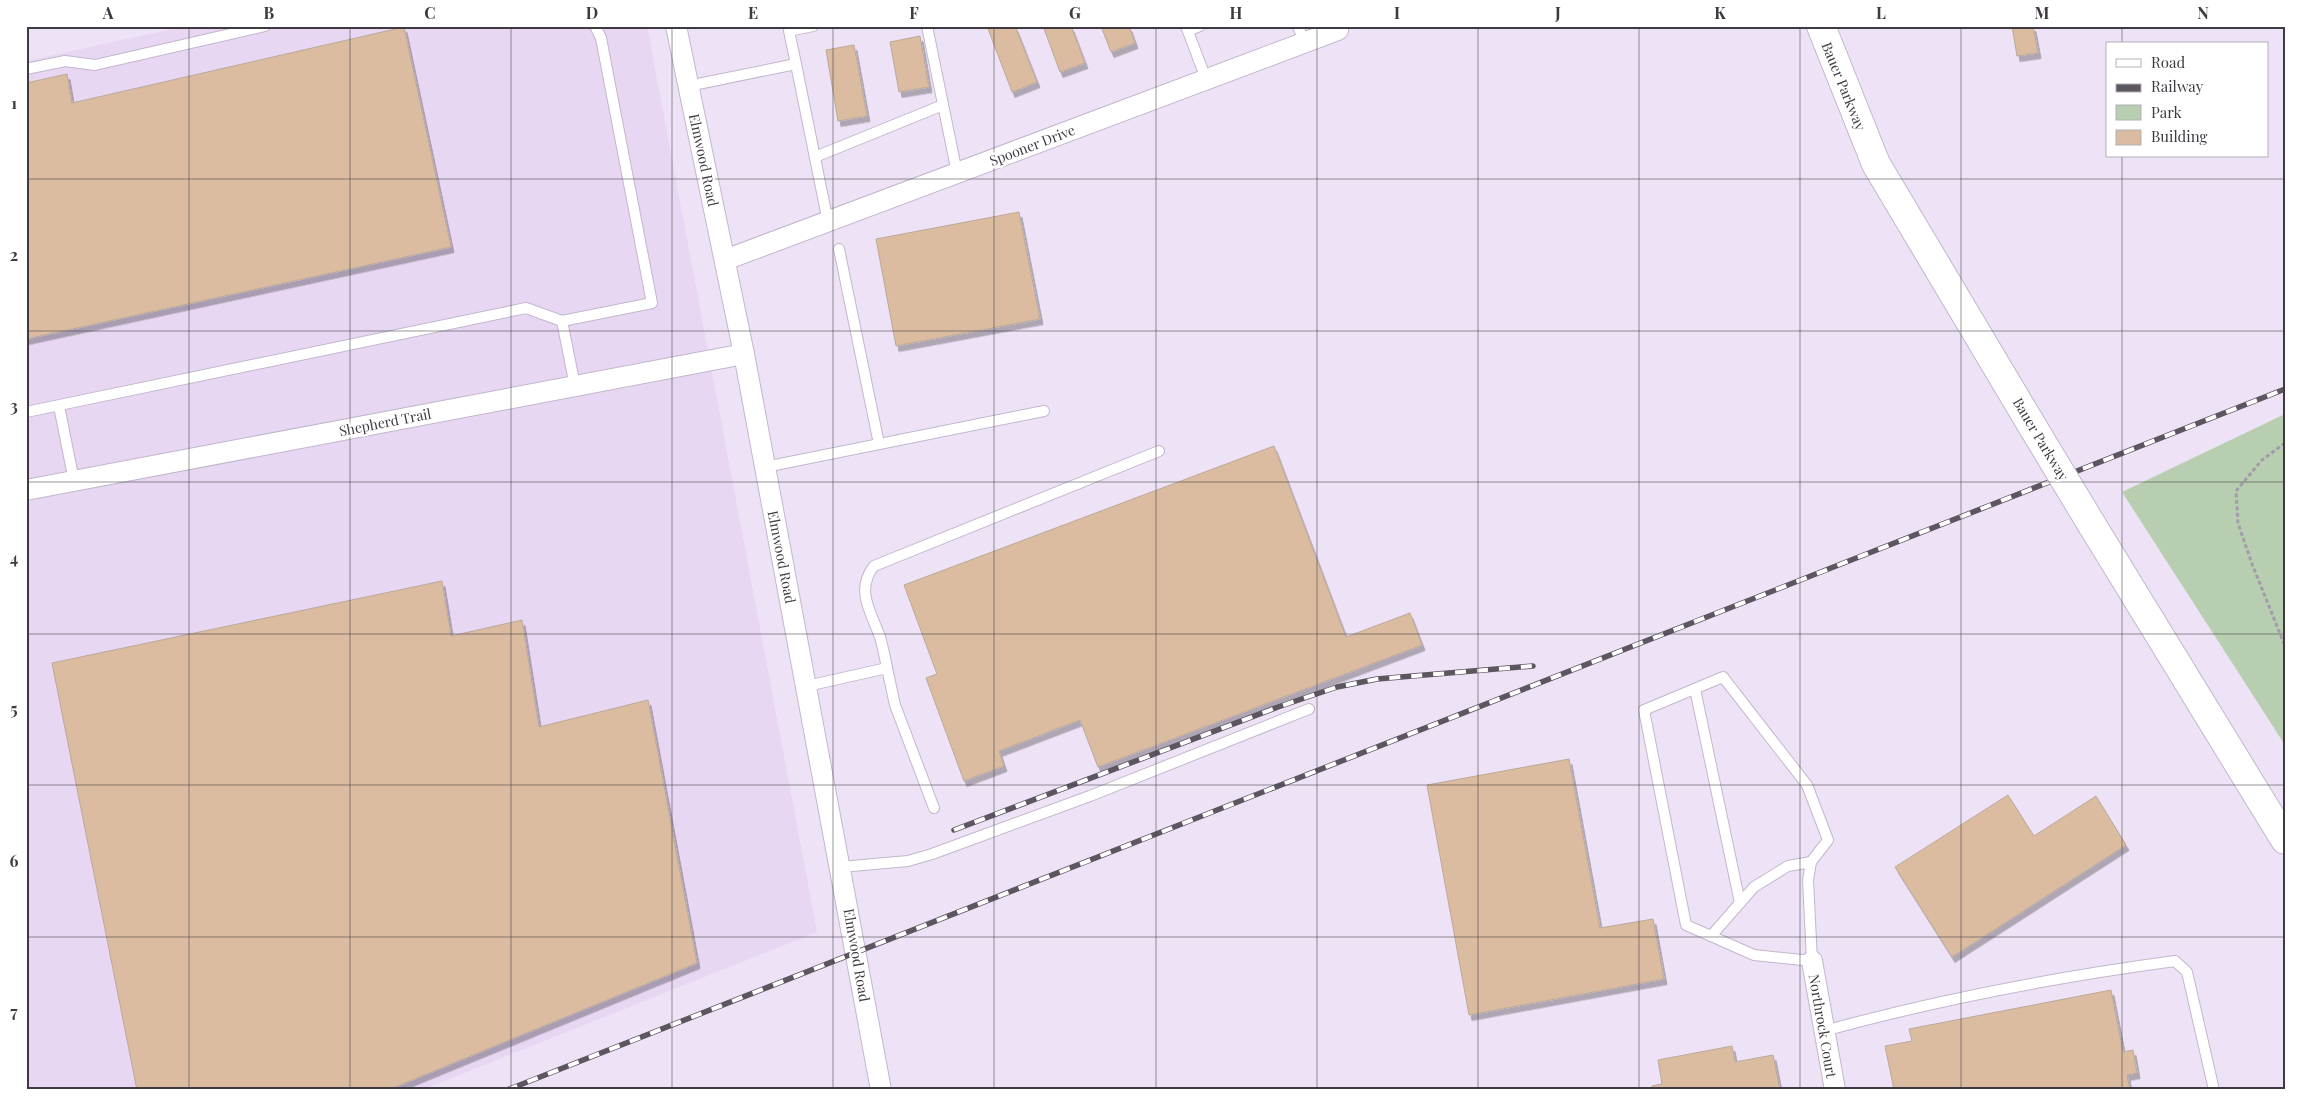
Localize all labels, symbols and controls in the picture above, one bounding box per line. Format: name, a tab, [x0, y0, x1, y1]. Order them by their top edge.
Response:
text: A	[102, 2, 114, 23]
text: B	[264, 2, 275, 23]
text: C	[424, 2, 436, 23]
text: D	[586, 2, 598, 23]
text: E	[748, 2, 758, 23]
text: F	[909, 2, 919, 23]
text: G	[1069, 2, 1081, 23]
text: H	[1230, 2, 1243, 23]
text: I	[1394, 2, 1400, 23]
text: J	[1554, 2, 1561, 23]
text: K	[1714, 2, 1726, 23]
text: L	[1876, 2, 1886, 23]
text: M	[2035, 2, 2050, 23]
text: N	[2197, 2, 2209, 23]
street label: Bauer Parkway	[1818, 39, 1870, 133]
legend	[2106, 42, 2268, 158]
text: Road	[2151, 52, 2185, 72]
text: Railway	[2151, 76, 2204, 96]
text: 1	[11, 92, 17, 113]
text: Park	[2151, 102, 2183, 122]
street label: Elmwood Road	[685, 112, 723, 208]
street label: Spooner Drive	[987, 120, 1077, 170]
text: Building	[2151, 126, 2208, 146]
text: 2	[10, 244, 18, 265]
street label: Bauer Parkway	[2009, 394, 2073, 484]
text: 3	[10, 395, 18, 416]
street label: Shepherd Trail	[337, 404, 433, 440]
street label: Elmwood Road	[764, 509, 800, 605]
text: 4	[10, 547, 18, 568]
text: 5	[10, 698, 18, 719]
text: 6	[10, 850, 19, 871]
street label: Elmwood Road	[839, 907, 875, 1003]
street label: Northrock Court	[1805, 973, 1842, 1080]
text: 7	[10, 1001, 18, 1022]

